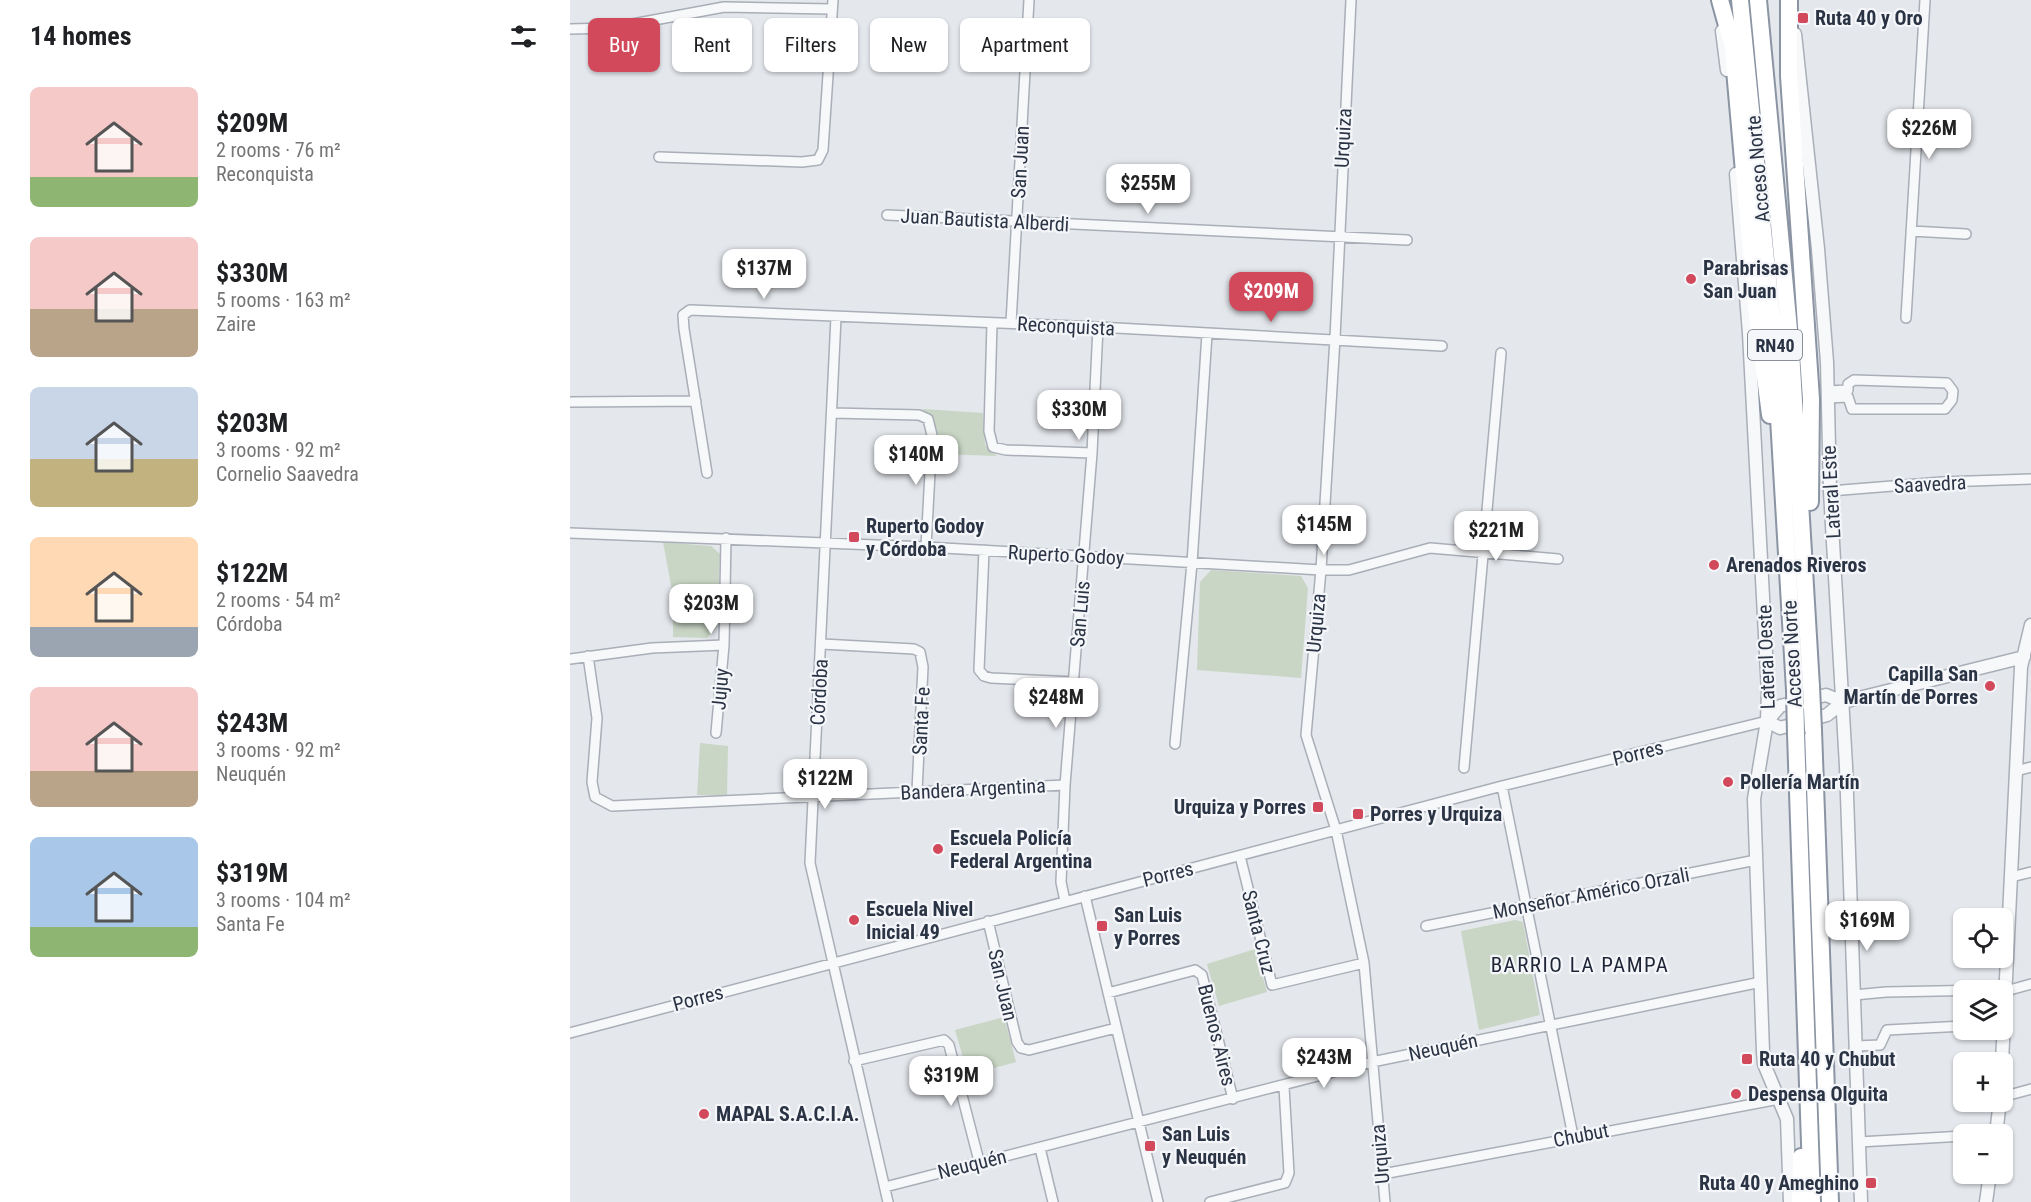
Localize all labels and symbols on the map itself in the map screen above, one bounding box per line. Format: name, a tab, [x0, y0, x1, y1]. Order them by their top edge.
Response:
place label: Ruta 40 y Oro	[1815, 6, 1923, 30]
marker: Ruta 40 y Oro	[1796, 11, 1810, 25]
street label: Urquiza	[1329, 108, 1357, 168]
pin: $226M	[1887, 109, 1971, 160]
street label: Acceso Norte	[1741, 114, 1775, 224]
street label: San Juan	[1006, 125, 1034, 199]
pin: $255M	[1106, 164, 1190, 215]
street label: Juan Bautista Alberdi	[900, 204, 1070, 236]
pin: $137M	[722, 249, 806, 300]
place label: Parabrisas San Juan	[1703, 256, 1789, 303]
pin: $209M	[1229, 272, 1313, 323]
marker: Parabrisas San Juan	[1684, 272, 1698, 286]
street label: Reconquista	[1017, 311, 1115, 341]
road number: RN40	[1748, 330, 1802, 360]
pin: $330M	[1037, 390, 1121, 441]
pin: $140M	[874, 435, 958, 486]
street label: Lateral Este	[1817, 445, 1845, 539]
street label: Saavedra	[1893, 470, 1967, 498]
pin: $145M	[1282, 505, 1366, 556]
pin: $221M	[1454, 511, 1538, 562]
place label: Ruperto Godoy y Córdoba	[866, 514, 984, 561]
marker: Ruperto Godoy y Córdoba	[847, 530, 861, 544]
street label: Ruperto Godoy	[1007, 540, 1125, 570]
place label: Arenados Riveros	[1726, 553, 1867, 577]
marker: Arenados Riveros	[1707, 558, 1721, 572]
street label: San Luis	[1065, 580, 1095, 648]
pin: $203M	[669, 584, 753, 635]
street label: Urquiza	[1301, 592, 1331, 654]
street label: Acceso Norte	[1777, 600, 1807, 708]
street label: Lateral Oeste	[1752, 604, 1780, 710]
street label: Córdoba	[805, 658, 833, 726]
place label: Capilla San Martín de Porres	[1843, 662, 1978, 709]
street label: Jujuy	[706, 667, 734, 711]
pin: $248M	[1014, 678, 1098, 729]
marker: Capilla San Martín de Porres	[1983, 679, 1997, 693]
street label: Santa Fe	[907, 686, 935, 756]
street label: Porres	[1610, 735, 1666, 771]
pin: $122M	[783, 759, 867, 810]
place label: Pollería Martín	[1740, 770, 1860, 794]
street label: Bandera Argentina	[900, 773, 1046, 805]
marker: Pollería Martín	[1721, 775, 1735, 789]
place label: Urquiza y Porres	[1174, 795, 1306, 819]
marker: Urquiza y Porres	[1311, 800, 1325, 814]
place label: Porres y Urquiza	[1370, 802, 1502, 826]
marker: Porres y Urquiza	[1351, 807, 1365, 821]
place label: Escuela Policía Federal Argentina	[950, 826, 1092, 873]
marker: Escuela Policía Federal Argentina	[931, 842, 945, 856]
street label: Porres	[1140, 856, 1196, 892]
street label: Monseñor Américo Orzali	[1491, 862, 1691, 924]
street label: Santa Cruz	[1237, 888, 1281, 976]
place label: Escuela Nivel Inicial 49	[866, 897, 973, 944]
pin: $169M	[1825, 901, 1909, 952]
place label: San Luis y Porres	[1114, 903, 1182, 950]
marker: Escuela Nivel Inicial 49	[847, 913, 861, 927]
marker: San Luis y Porres	[1095, 919, 1109, 933]
street label: San Juan	[983, 947, 1023, 1023]
district label: BARRIO LA PAMPA	[1491, 953, 1669, 977]
street label: Porres	[670, 980, 726, 1016]
street label: Buenos Aires	[1193, 982, 1241, 1088]
street label: Neuquén	[1406, 1028, 1480, 1066]
pin: $243M	[1282, 1038, 1366, 1089]
place label: Ruta 40 y Chubut	[1759, 1047, 1895, 1071]
marker: Ruta 40 y Chubut	[1740, 1052, 1754, 1066]
pin: $319M	[909, 1056, 993, 1107]
place label: Despensa Olguita	[1748, 1082, 1888, 1106]
marker: Despensa Olguita	[1729, 1087, 1743, 1101]
place label: MAPAL S.A.C.I.A.	[716, 1102, 860, 1126]
marker: MAPAL S.A.C.I.A.	[697, 1107, 711, 1121]
street label: Chubut	[1551, 1118, 1611, 1152]
place label: San Luis y Neuquén	[1162, 1122, 1246, 1169]
street label: Urquiza	[1365, 1123, 1395, 1185]
marker: San Luis y Neuquén	[1143, 1139, 1157, 1153]
street label: Neuquén	[935, 1144, 1009, 1184]
place label: Ruta 40 y Ameghino	[1699, 1171, 1859, 1195]
marker: Ruta 40 y Ameghino	[1864, 1176, 1878, 1190]

